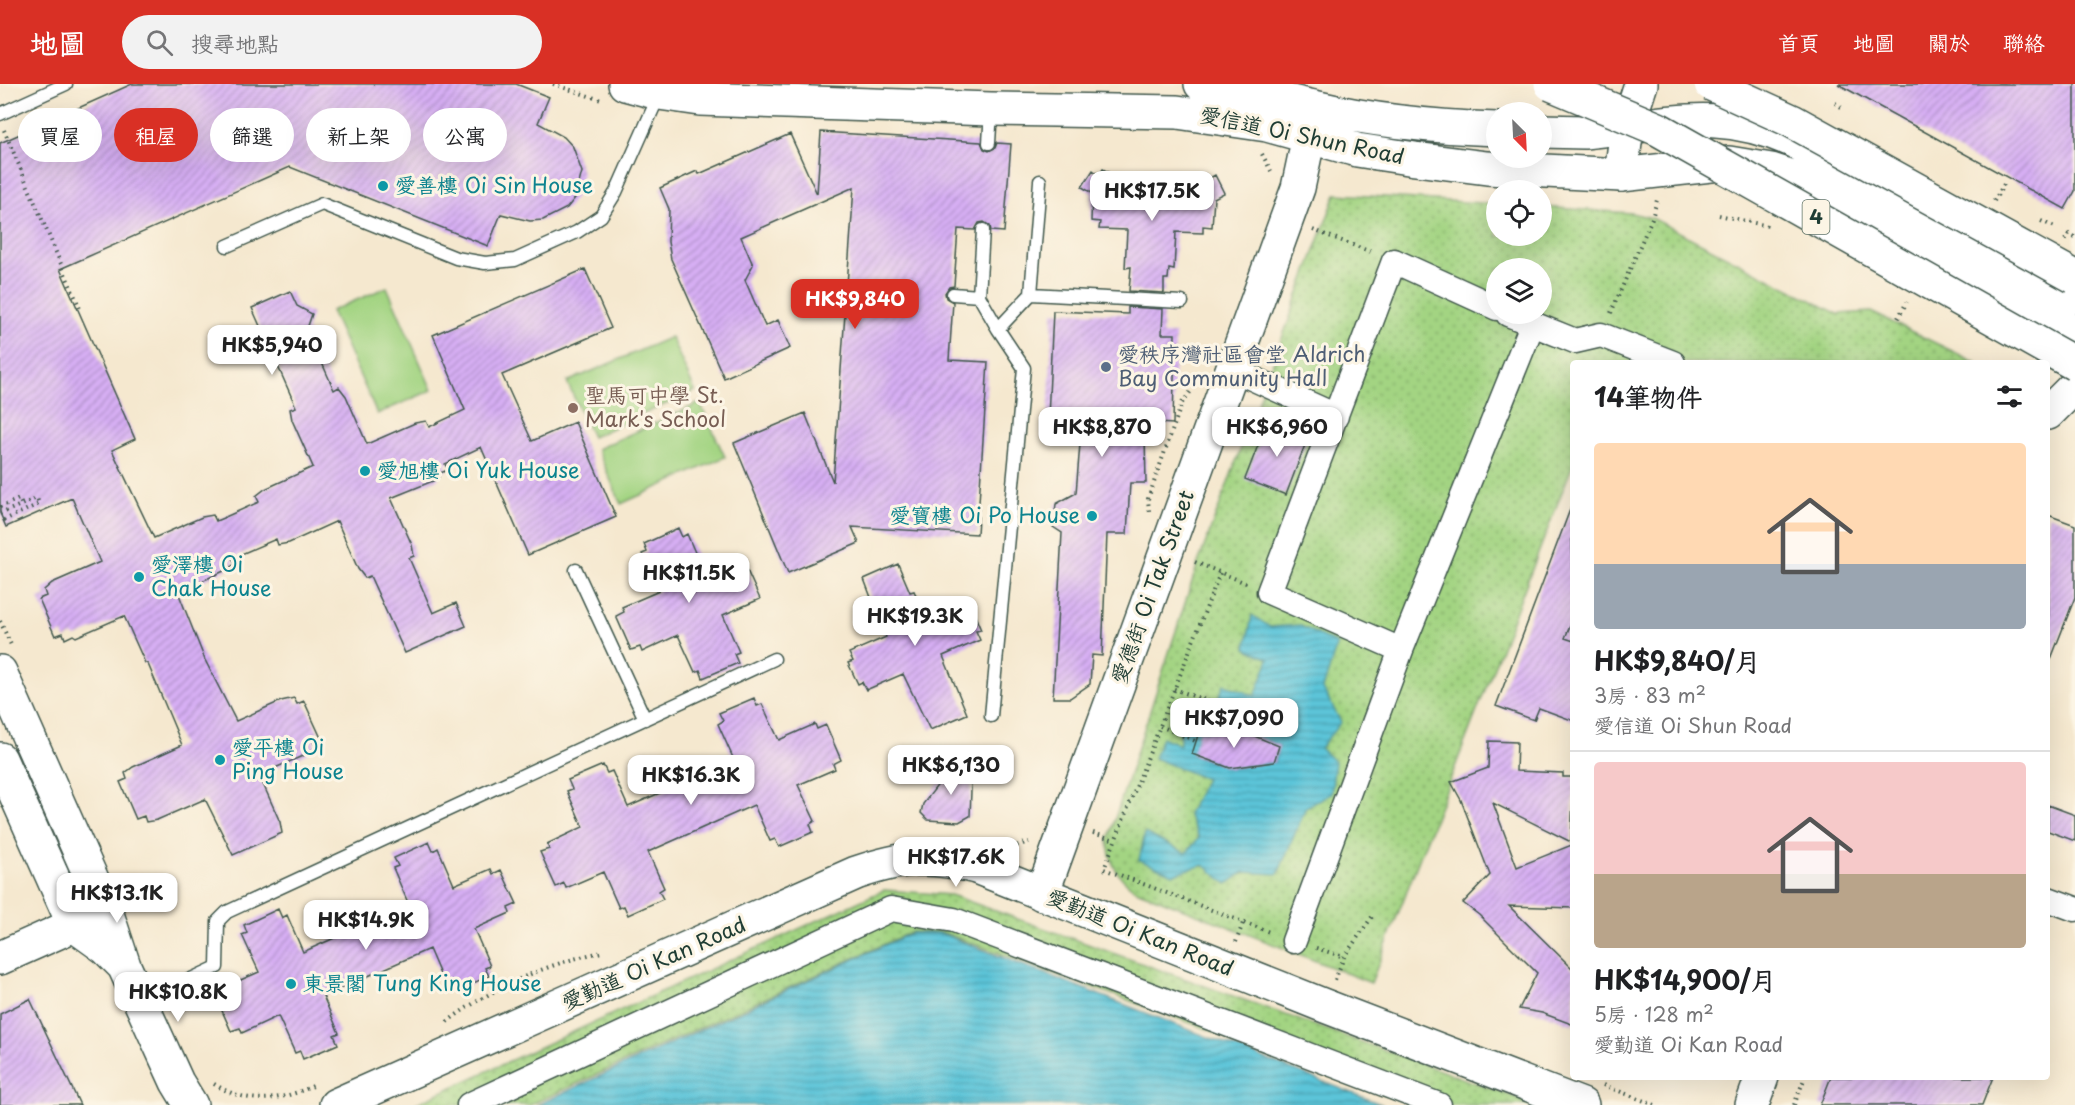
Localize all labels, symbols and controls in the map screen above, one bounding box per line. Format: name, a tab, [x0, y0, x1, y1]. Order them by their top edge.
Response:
search box	[122, 15, 542, 69]
text: 地圖	[30, 21, 86, 64]
icon: search	[143, 26, 176, 59]
text: 搜尋地點	[191, 26, 279, 59]
text: 首頁	[1778, 26, 1820, 58]
text: 地圖	[1853, 26, 1895, 58]
text: 關於	[1928, 26, 1970, 58]
text: 聯絡	[2003, 26, 2045, 58]
street label: 愛信道 Oi Shun Road	[1197, 97, 1407, 171]
north arrow	[1486, 102, 1552, 168]
map controls	[1486, 102, 1552, 324]
chip: 買屋	[18, 108, 102, 162]
chip: 租屋	[114, 108, 198, 162]
chip: 篩選	[210, 108, 294, 162]
chip: 新上架	[306, 108, 411, 162]
chip: 公寓	[423, 108, 507, 162]
place label: 愛善樓 Oi Sin House	[395, 168, 593, 200]
pin: HK$17.5K	[1090, 171, 1214, 222]
text: HK$17.5K	[1104, 175, 1200, 205]
marker: 愛善樓 Oi Sin House	[376, 179, 390, 193]
button: locate	[1486, 180, 1552, 246]
road number: 4	[1802, 200, 1830, 234]
button: layers	[1486, 258, 1552, 324]
pin: HK$9,840	[793, 279, 917, 330]
text: HK$9,840	[805, 283, 905, 313]
pin: HK$5,940	[210, 325, 334, 376]
text: HK$5,940	[221, 329, 323, 359]
place label: 愛秩序灣社區會堂 Aldrich Bay Community Hall	[1118, 337, 1366, 393]
marker: 愛秩序灣社區會堂 Aldrich Bay Community Hall	[1099, 360, 1113, 374]
text: 14筆物件	[1594, 377, 1702, 416]
place label: 聖馬可中學 St. Mark's School	[585, 378, 726, 434]
icon: filters	[1993, 380, 2026, 413]
marker: 聖馬可中學 St. Mark's School	[566, 401, 580, 415]
pin: HK$8,870	[1040, 407, 1164, 458]
pin: HK$6,960	[1215, 407, 1339, 458]
text: HK$8,870	[1052, 411, 1152, 441]
text: HK$6,960	[1226, 411, 1328, 441]
place label: 愛旭樓 Oi Yuk House	[377, 453, 579, 485]
marker: 愛旭樓 Oi Yuk House	[358, 464, 372, 478]
icon: home	[1756, 482, 1864, 590]
street label: 愛德街 Oi Tak Street	[1101, 485, 1201, 688]
place label: 愛寶樓 Oi Po House	[889, 498, 1080, 530]
marker: 愛寶樓 Oi Po House	[1085, 509, 1099, 523]
place label: 愛澤樓 Oi Chak House	[151, 547, 271, 603]
pin: HK$11.5K	[627, 553, 751, 604]
text: HK$11.5K	[643, 557, 735, 587]
marker: 愛澤樓 Oi Chak House	[132, 570, 146, 584]
pin: HK$19.3K	[853, 596, 977, 647]
text: HK$19.3K	[867, 600, 963, 630]
text: HK$9,840/月	[1594, 641, 1761, 680]
text: 3房 · 83 m²	[1594, 680, 1706, 710]
pin: HK$7,090	[1172, 698, 1296, 749]
text: HK$7,090	[1184, 702, 1284, 732]
text: 愛信道 Oi Shun Road	[1594, 710, 1792, 740]
place label: 愛平樓 Oi Ping House	[232, 730, 344, 786]
pin: HK$6,130	[889, 745, 1013, 796]
text: HK$6,130	[902, 749, 1000, 779]
marker: 愛平樓 Oi Ping House	[213, 753, 227, 767]
pin: HK$16.3K	[629, 755, 753, 806]
text: HK$16.3K	[642, 759, 740, 789]
icon: home	[1756, 801, 1864, 909]
pin: HK$17.6K	[894, 837, 1018, 888]
text: HK$17.6K	[907, 841, 1005, 871]
pin: HK$13.1K	[55, 873, 179, 924]
text: HK$13.1K	[71, 877, 164, 907]
street label: 愛勤道 Oi Kan Road	[1043, 879, 1239, 983]
pin: HK$14.9K	[304, 900, 428, 951]
text: HK$14.9K	[318, 904, 415, 934]
street label: 愛勤道 Oi Kan Road	[556, 907, 750, 1017]
text: HK$14,900/月	[1594, 960, 1777, 999]
place label: 東景閣 Tung King House	[303, 966, 542, 998]
pin: HK$10.8K	[116, 972, 240, 1023]
text: HK$10.8K	[128, 976, 228, 1006]
marker: 東景閣 Tung King House	[284, 977, 298, 991]
text: 5房 · 128 m²	[1594, 999, 1714, 1029]
text: 愛勤道 Oi Kan Road	[1594, 1029, 1783, 1059]

